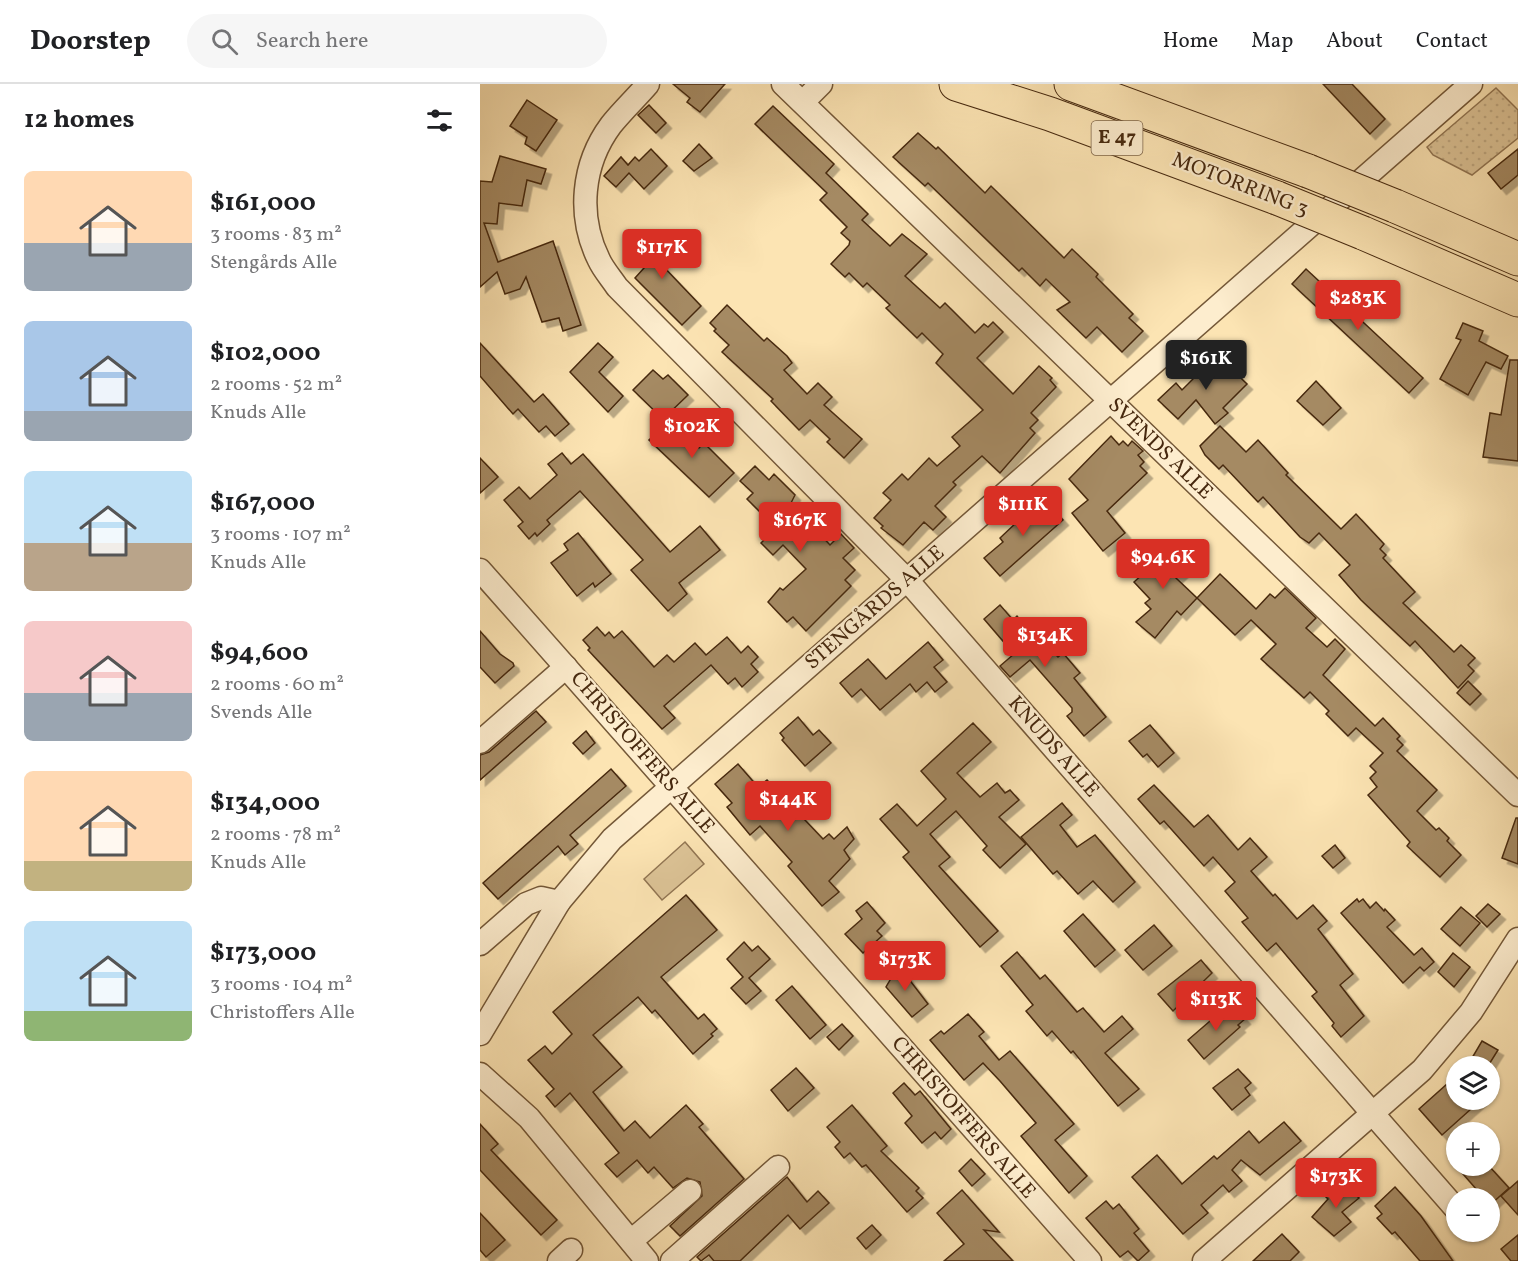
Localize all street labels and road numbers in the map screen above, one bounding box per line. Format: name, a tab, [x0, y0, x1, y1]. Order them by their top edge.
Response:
road number: E 47	[1092, 121, 1142, 155]
street label: MOTORRING 3	[1167, 146, 1313, 224]
street label: SVENDS ALLE	[1101, 391, 1219, 507]
street label: STENGÅRDS ALLE	[799, 539, 951, 677]
street label: CHRISTOFFERS ALLE	[563, 665, 721, 841]
street label: KNUDS ALLE	[1001, 690, 1105, 804]
street label: CHRISTOFFERS ALLE	[884, 1030, 1042, 1206]

